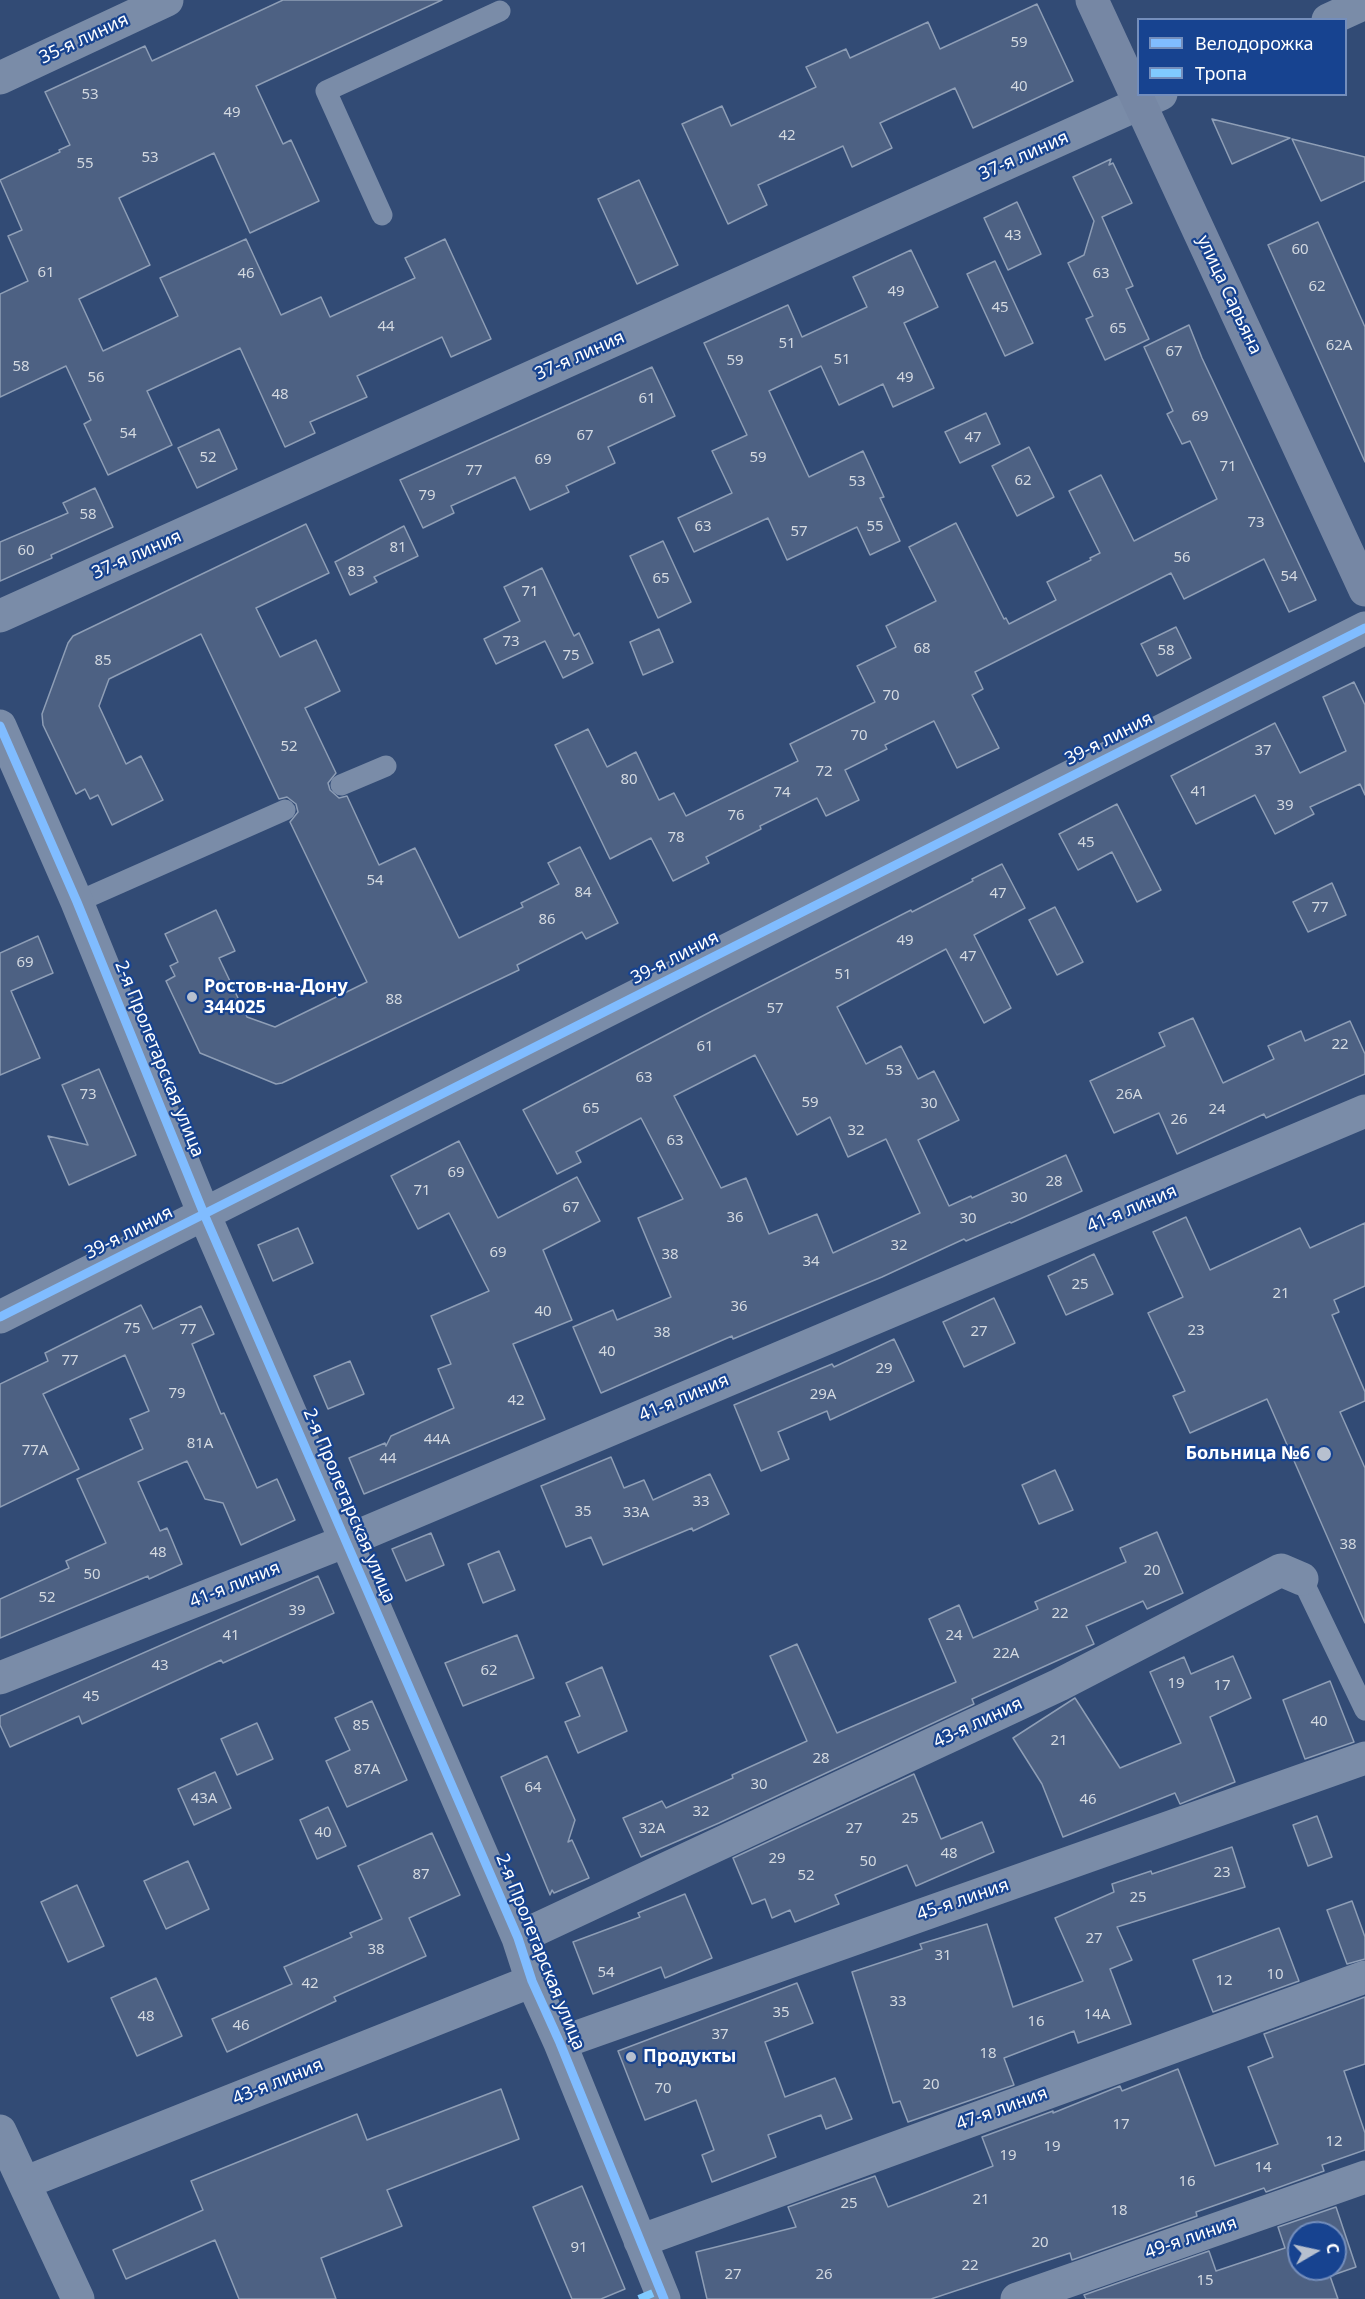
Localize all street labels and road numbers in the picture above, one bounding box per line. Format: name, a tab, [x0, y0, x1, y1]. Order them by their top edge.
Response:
street label: 35-я линия	[36, 9, 132, 69]
street label: 37-я линия	[976, 127, 1072, 185]
street label: улица Сарьяна	[1192, 232, 1266, 358]
street label: 37-я линия	[532, 327, 628, 385]
street label: 37-я линия	[89, 526, 185, 584]
street label: 39-я линия	[1061, 708, 1157, 770]
street label: 39-я линия	[627, 927, 723, 989]
street label: 2-я Пролетарская улица	[110, 958, 208, 1160]
street label: 41-я линия	[1084, 1180, 1180, 1238]
street label: 39-я линия	[81, 1202, 177, 1264]
street label: 41-я линия	[636, 1369, 732, 1427]
street label: 2-я Пролетарская улица	[298, 1405, 400, 1607]
street label: 41-я линия	[187, 1557, 283, 1613]
street label: 43-я линия	[930, 1693, 1026, 1753]
street label: 2-я Пролетарская улица	[491, 1851, 589, 2053]
street label: 45-я линия	[914, 1874, 1012, 1926]
street label: 43-я линия	[230, 2054, 326, 2110]
street label: 47-я линия	[953, 2082, 1051, 2136]
street label: 49-я линия	[1142, 2212, 1240, 2264]

